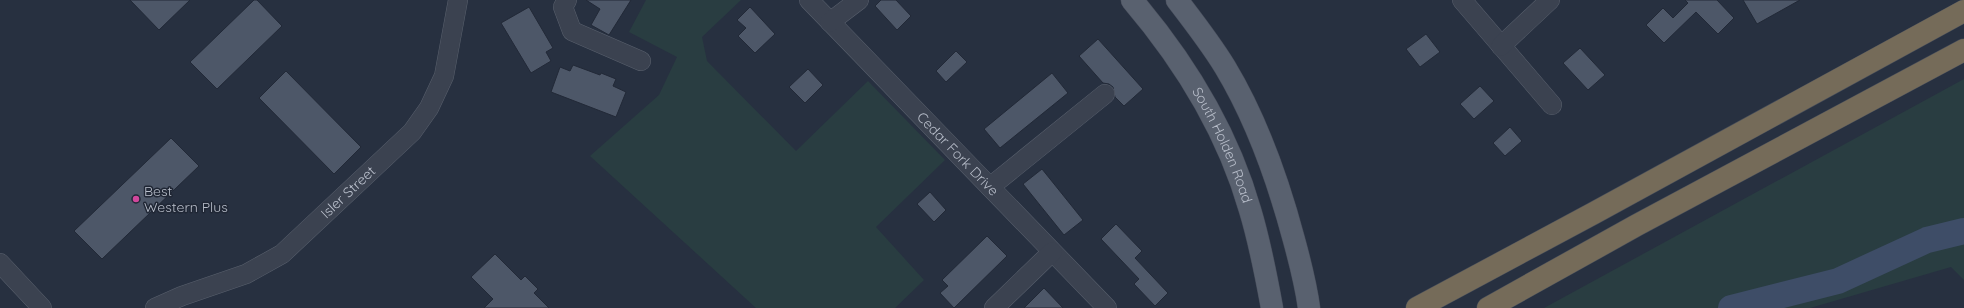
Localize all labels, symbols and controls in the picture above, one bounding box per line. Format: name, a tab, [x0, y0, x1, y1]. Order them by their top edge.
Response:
street label: South Holden Road	[1188, 84, 1256, 205]
street label: Cedar Fork Drive	[913, 108, 1003, 200]
street label: Isler Street	[317, 162, 379, 222]
place label: Best Western Plus	[144, 182, 228, 216]
marker: Best Western Plus	[131, 194, 141, 204]

